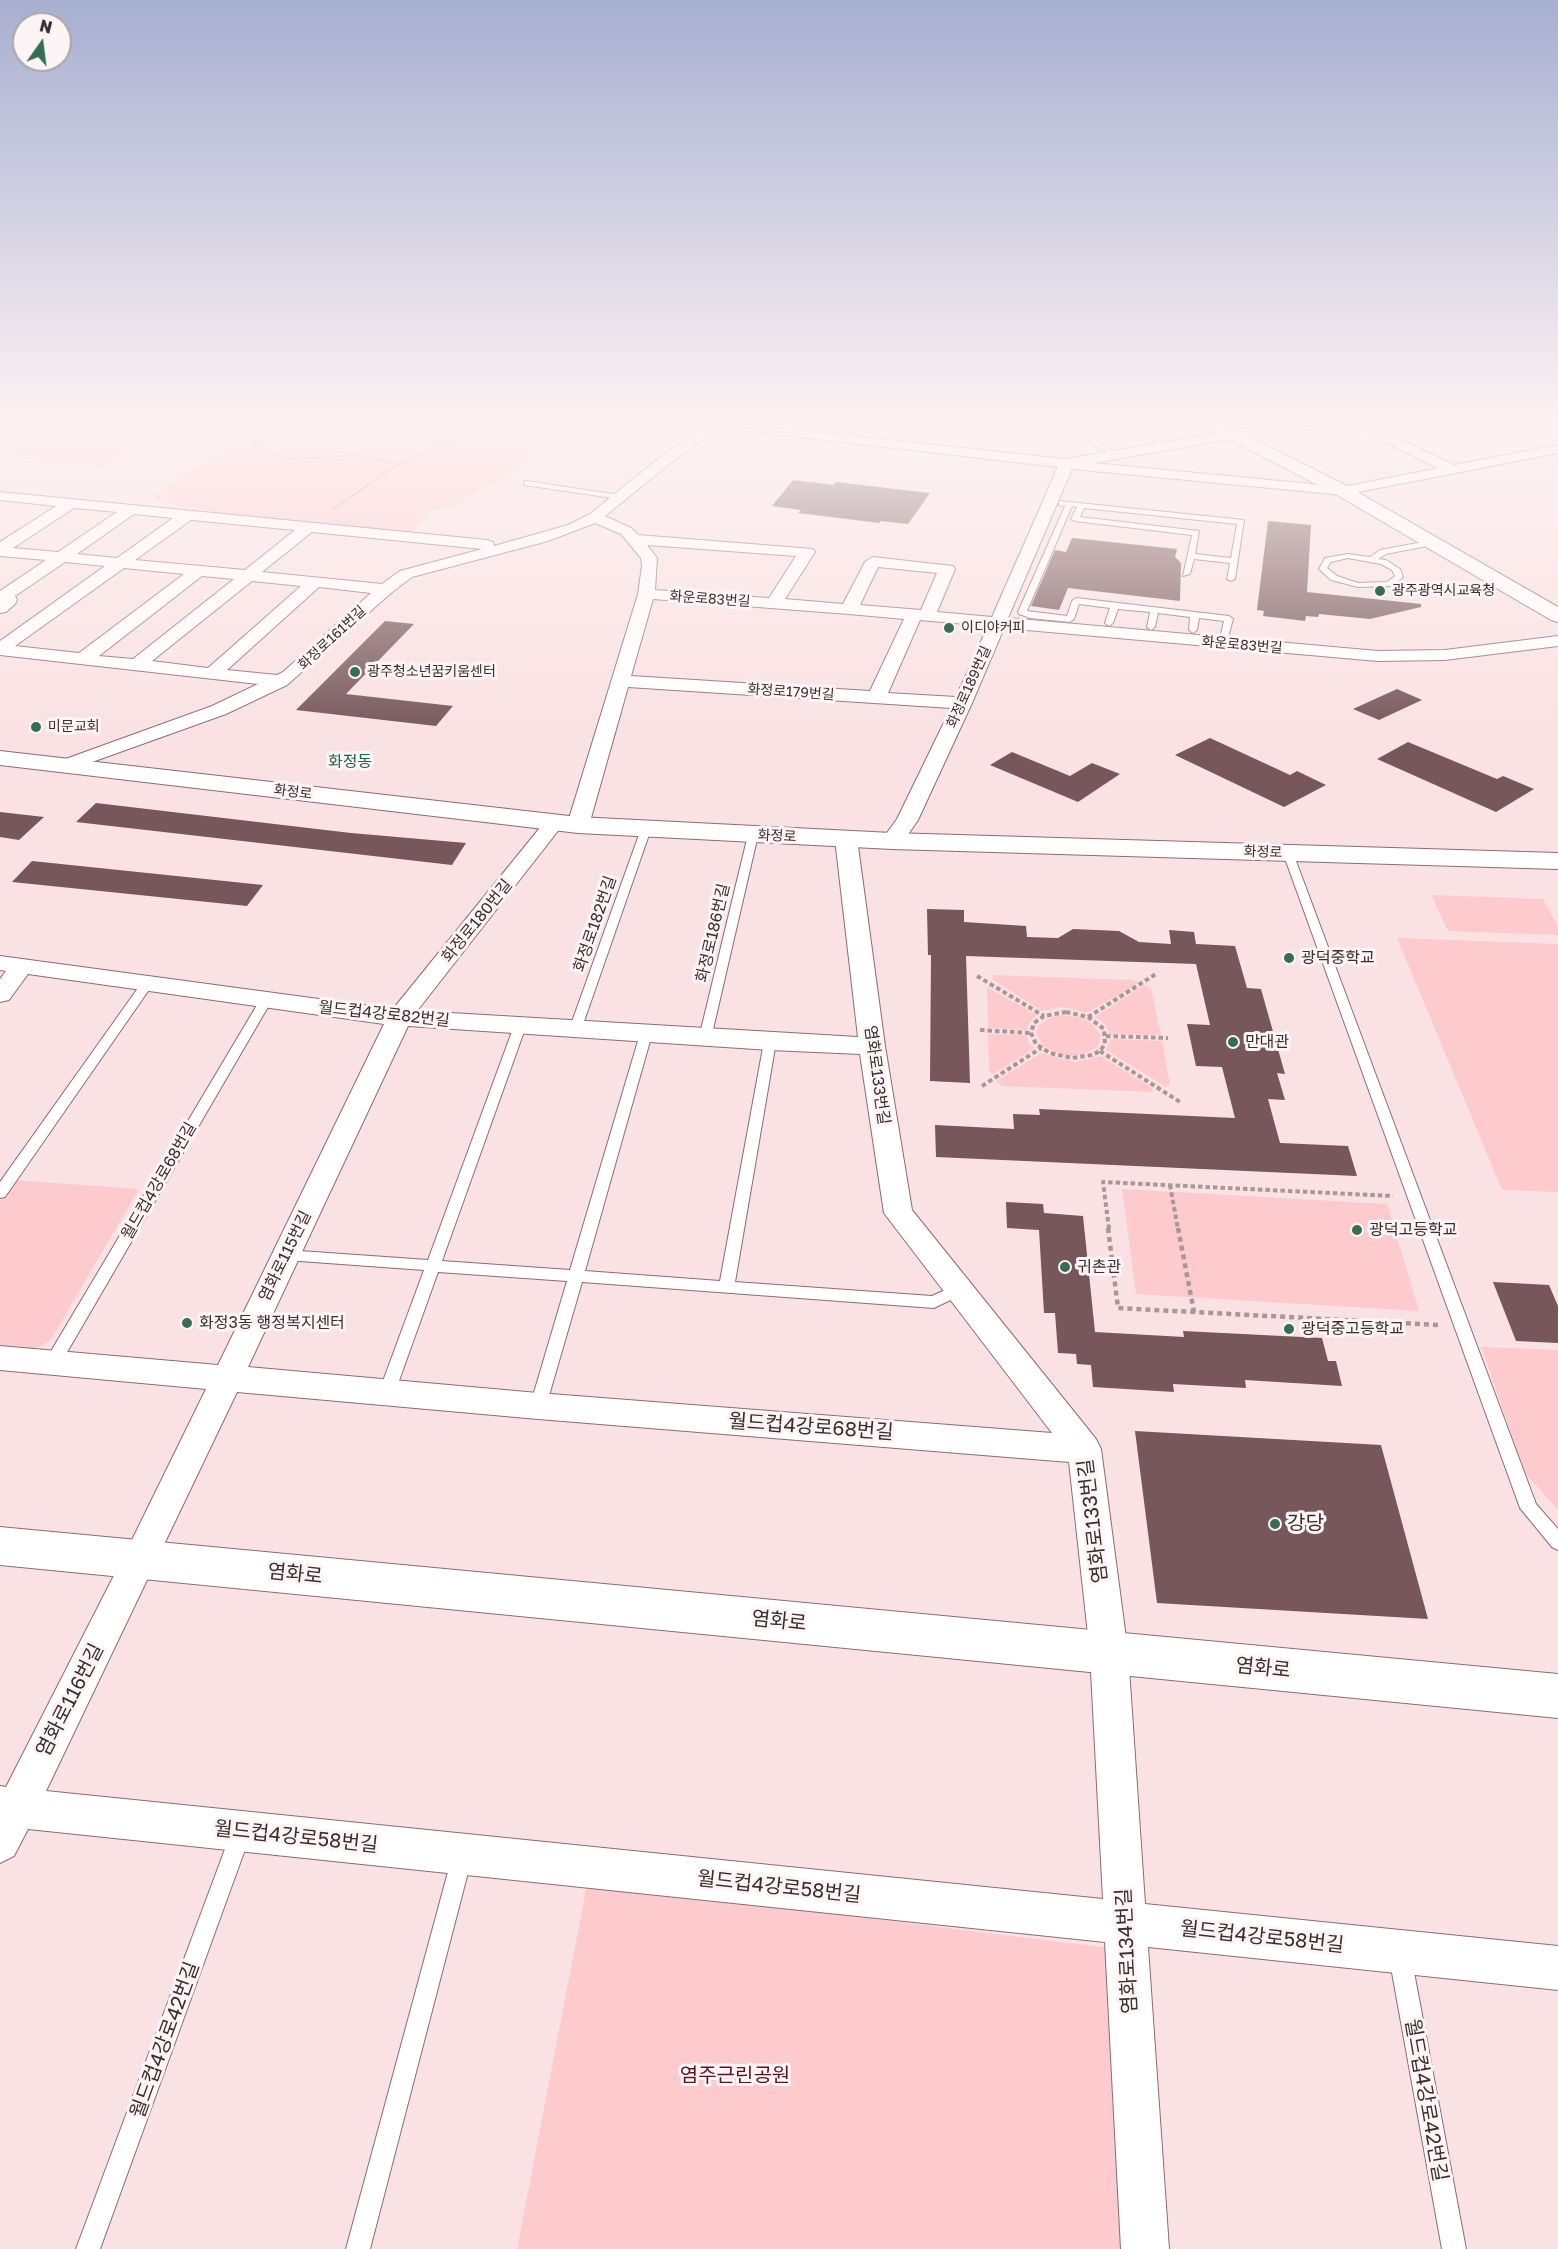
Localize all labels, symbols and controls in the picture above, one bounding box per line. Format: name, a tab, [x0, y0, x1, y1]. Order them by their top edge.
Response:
north arrow	[12, 12, 72, 72]
text: N	[38, 15, 54, 38]
place label: 광주광역시교육청	[1392, 583, 1495, 599]
marker: 광주광역시교육청	[1373, 584, 1387, 598]
street label: 화운로83번길	[669, 588, 751, 610]
street label: 화정로161번길	[295, 602, 369, 674]
place label: 이디야커피	[961, 620, 1025, 636]
marker: 이디야커피	[942, 621, 956, 635]
street label: 화운로83번길	[1201, 633, 1283, 657]
street label: 화정로189번길	[943, 643, 995, 731]
place label: 광주청소년꿈키움센터	[367, 664, 496, 680]
marker: 광주청소년꿈키움센터	[348, 665, 362, 679]
street label: 화정로179번길	[747, 681, 835, 703]
place label: 미문교회	[48, 719, 100, 735]
marker: 미문교회	[29, 720, 43, 734]
district label: 화정동	[328, 752, 372, 772]
street label: 화정로	[273, 781, 313, 803]
street label: 화정로	[757, 827, 797, 845]
street label: 화정로	[1243, 843, 1283, 861]
street label: 화정로182번길	[570, 873, 620, 975]
street label: 화정로180번길	[438, 876, 516, 966]
street label: 화정로186번길	[692, 882, 734, 984]
place label: 광덕중학교	[1301, 948, 1375, 968]
marker: 광덕중학교	[1282, 951, 1296, 965]
street label: 월드컵4강로82번길	[317, 998, 451, 1030]
street label: 염화로133번길	[861, 1024, 893, 1126]
place label: 만대관	[1245, 1032, 1289, 1052]
marker: 만대관	[1226, 1035, 1240, 1049]
street label: 월드컵4강로68번길	[118, 1119, 200, 1243]
street label: 염화로115번길	[255, 1208, 315, 1304]
place label: 광덕고등학교	[1369, 1220, 1457, 1240]
marker: 광덕고등학교	[1350, 1223, 1364, 1237]
place label: 귀촌관	[1077, 1257, 1121, 1277]
marker: 귀촌관	[1058, 1260, 1072, 1274]
place label: 화정3동 행정복지센터	[199, 1313, 345, 1333]
marker: 화정3동 행정복지센터	[180, 1316, 194, 1330]
place label: 광덕중고등학교	[1301, 1319, 1404, 1339]
marker: 광덕중고등학교	[1282, 1322, 1296, 1336]
street label: 월드컵4강로68번길	[728, 1409, 894, 1445]
street label: 염화로133번길	[1073, 1457, 1113, 1585]
place label: 강당	[1287, 1512, 1324, 1536]
marker: 강당	[1268, 1517, 1282, 1531]
street label: 염화로	[266, 1559, 324, 1589]
street label: 염화로	[750, 1606, 808, 1636]
street label: 염화로116번길	[31, 1640, 109, 1760]
street label: 염화로	[1234, 1653, 1292, 1683]
street label: 월드컵4강로58번길	[213, 1816, 379, 1858]
street label: 월드컵4강로58번길	[696, 1866, 862, 1908]
street label: 염화로134번길	[1112, 1888, 1142, 2014]
street label: 월드컵4강로58번길	[1179, 1916, 1345, 1958]
street label: 월드컵4강로42번길	[126, 1958, 204, 2122]
street label: 월드컵4강로42번길	[1400, 2017, 1452, 2183]
park label: 염주근린공원	[680, 2064, 790, 2088]

